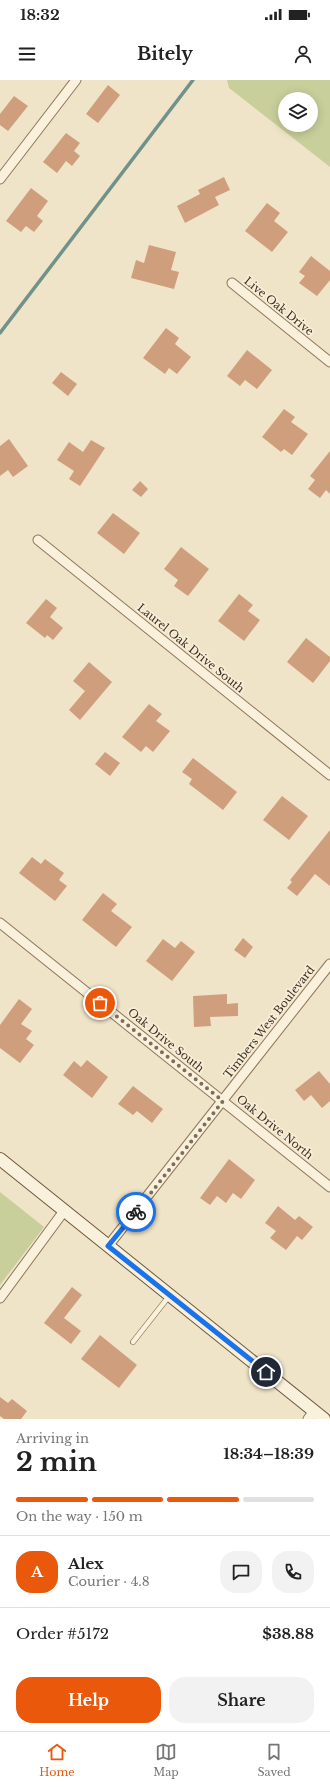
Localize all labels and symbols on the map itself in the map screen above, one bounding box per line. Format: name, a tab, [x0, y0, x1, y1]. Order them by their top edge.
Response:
street label: Live Oak Drive	[241, 274, 317, 338]
street label: Laurel Oak Drive South	[135, 600, 248, 696]
street label: Timbers West Boulevard	[221, 962, 318, 1081]
pin	[83, 986, 117, 1020]
street label: Oak Drive South	[125, 1005, 207, 1075]
street label: Oak Drive North	[234, 1092, 316, 1162]
courier	[116, 1192, 156, 1232]
pin	[249, 1355, 283, 1389]

